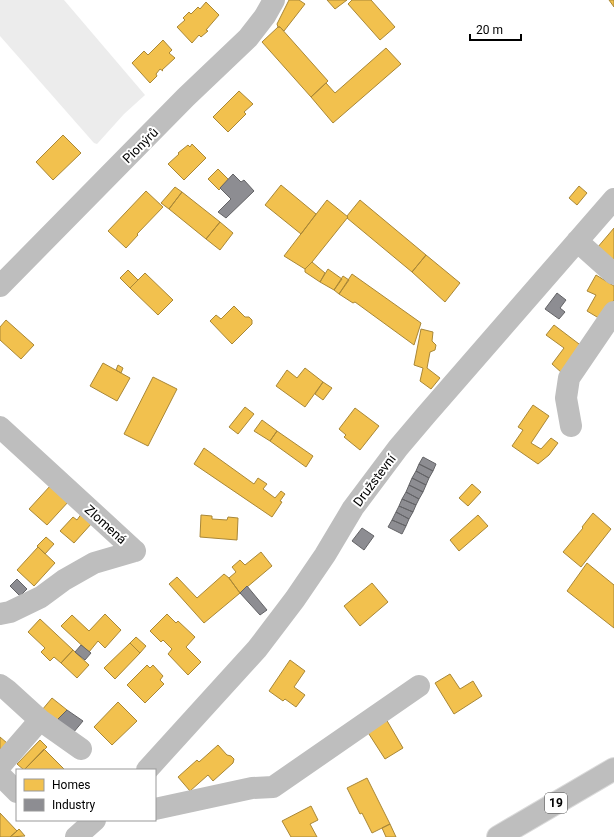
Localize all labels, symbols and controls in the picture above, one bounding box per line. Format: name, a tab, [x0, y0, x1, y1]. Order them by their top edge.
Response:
scale bar	[470, 16, 521, 42]
text: 20 m	[476, 23, 503, 37]
street label: Pionýrů	[120, 125, 161, 166]
street label: Družstevní	[350, 451, 399, 509]
street label: Zlomená	[82, 502, 130, 547]
legend	[16, 769, 156, 821]
text: Homes	[52, 778, 90, 792]
road number: 19	[545, 793, 567, 813]
text: Industry	[52, 798, 96, 812]

